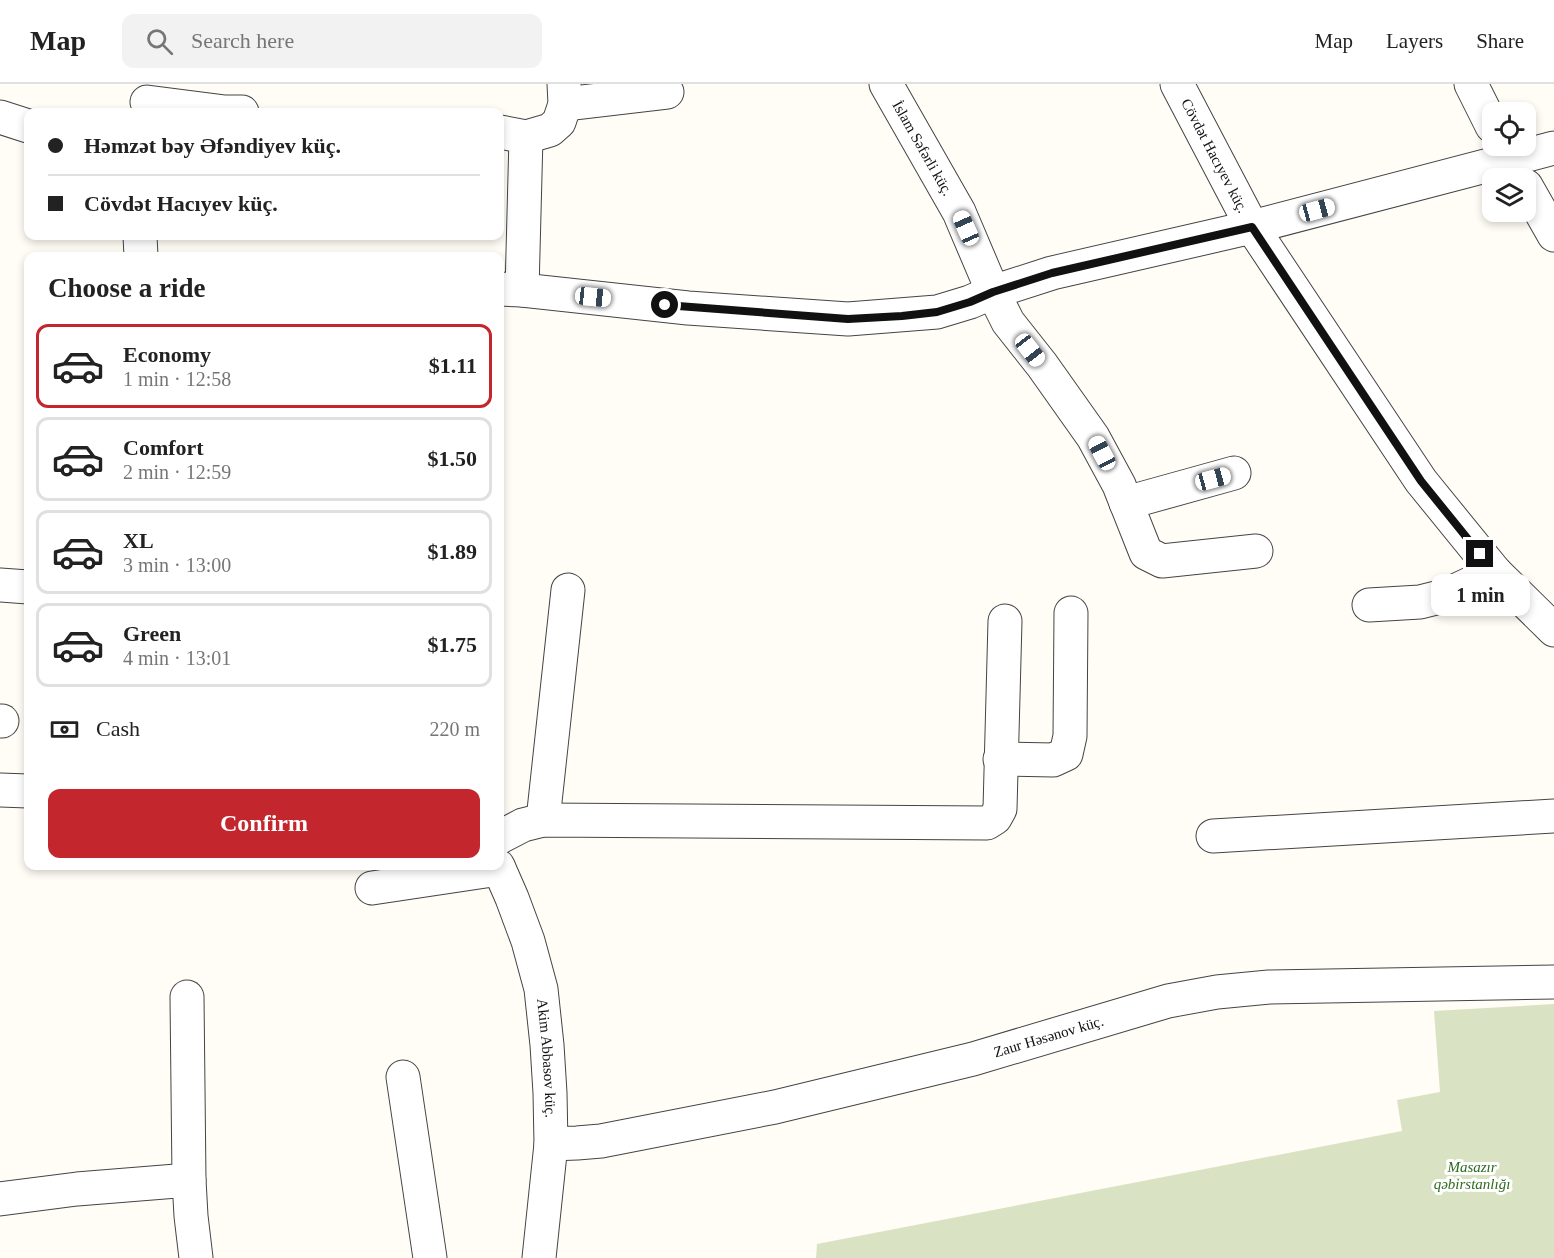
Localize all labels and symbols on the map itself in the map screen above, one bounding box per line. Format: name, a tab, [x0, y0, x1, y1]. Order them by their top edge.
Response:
street label: Cövdət Hacıyev küç.	[1178, 96, 1251, 215]
street label: İslam Səfərli küç.	[889, 98, 956, 198]
car	[1297, 197, 1337, 223]
car	[950, 208, 982, 248]
car	[574, 286, 612, 308]
route start	[651, 291, 678, 318]
car	[1012, 330, 1048, 370]
car	[1086, 433, 1118, 473]
car	[1193, 466, 1233, 492]
route end	[1466, 540, 1493, 567]
callout: 1 min	[1430, 575, 1530, 617]
street label: Akim Abbasov küç.	[534, 998, 558, 1118]
street label: Zaur Həsənov küç.	[992, 1013, 1105, 1060]
park label: Masazır qəbirstanlığı	[1434, 1159, 1510, 1192]

